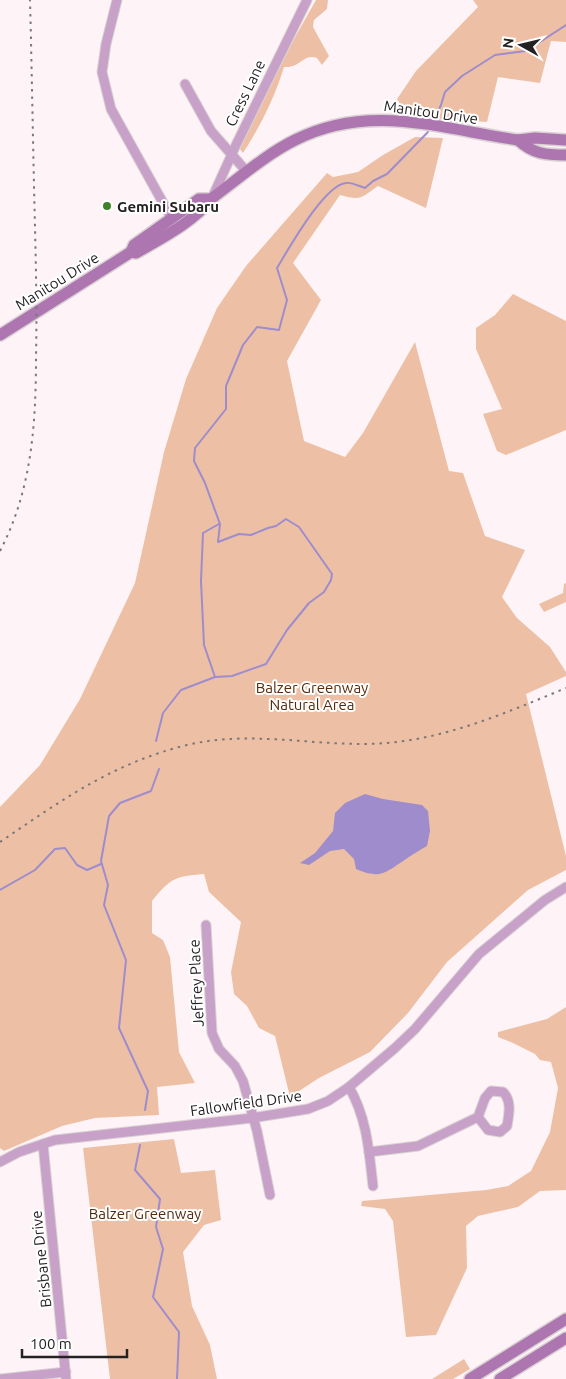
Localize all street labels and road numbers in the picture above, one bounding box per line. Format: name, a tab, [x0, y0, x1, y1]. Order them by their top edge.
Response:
street label: Cress Lane	[222, 57, 268, 129]
street label: Manitou Drive	[383, 97, 479, 127]
street label: Manitou Drive	[12, 249, 102, 313]
street label: Jeffrey Place	[185, 939, 207, 1027]
street label: Fallowfield Drive	[189, 1087, 303, 1119]
street label: Brisbane Drive	[27, 1210, 55, 1308]

